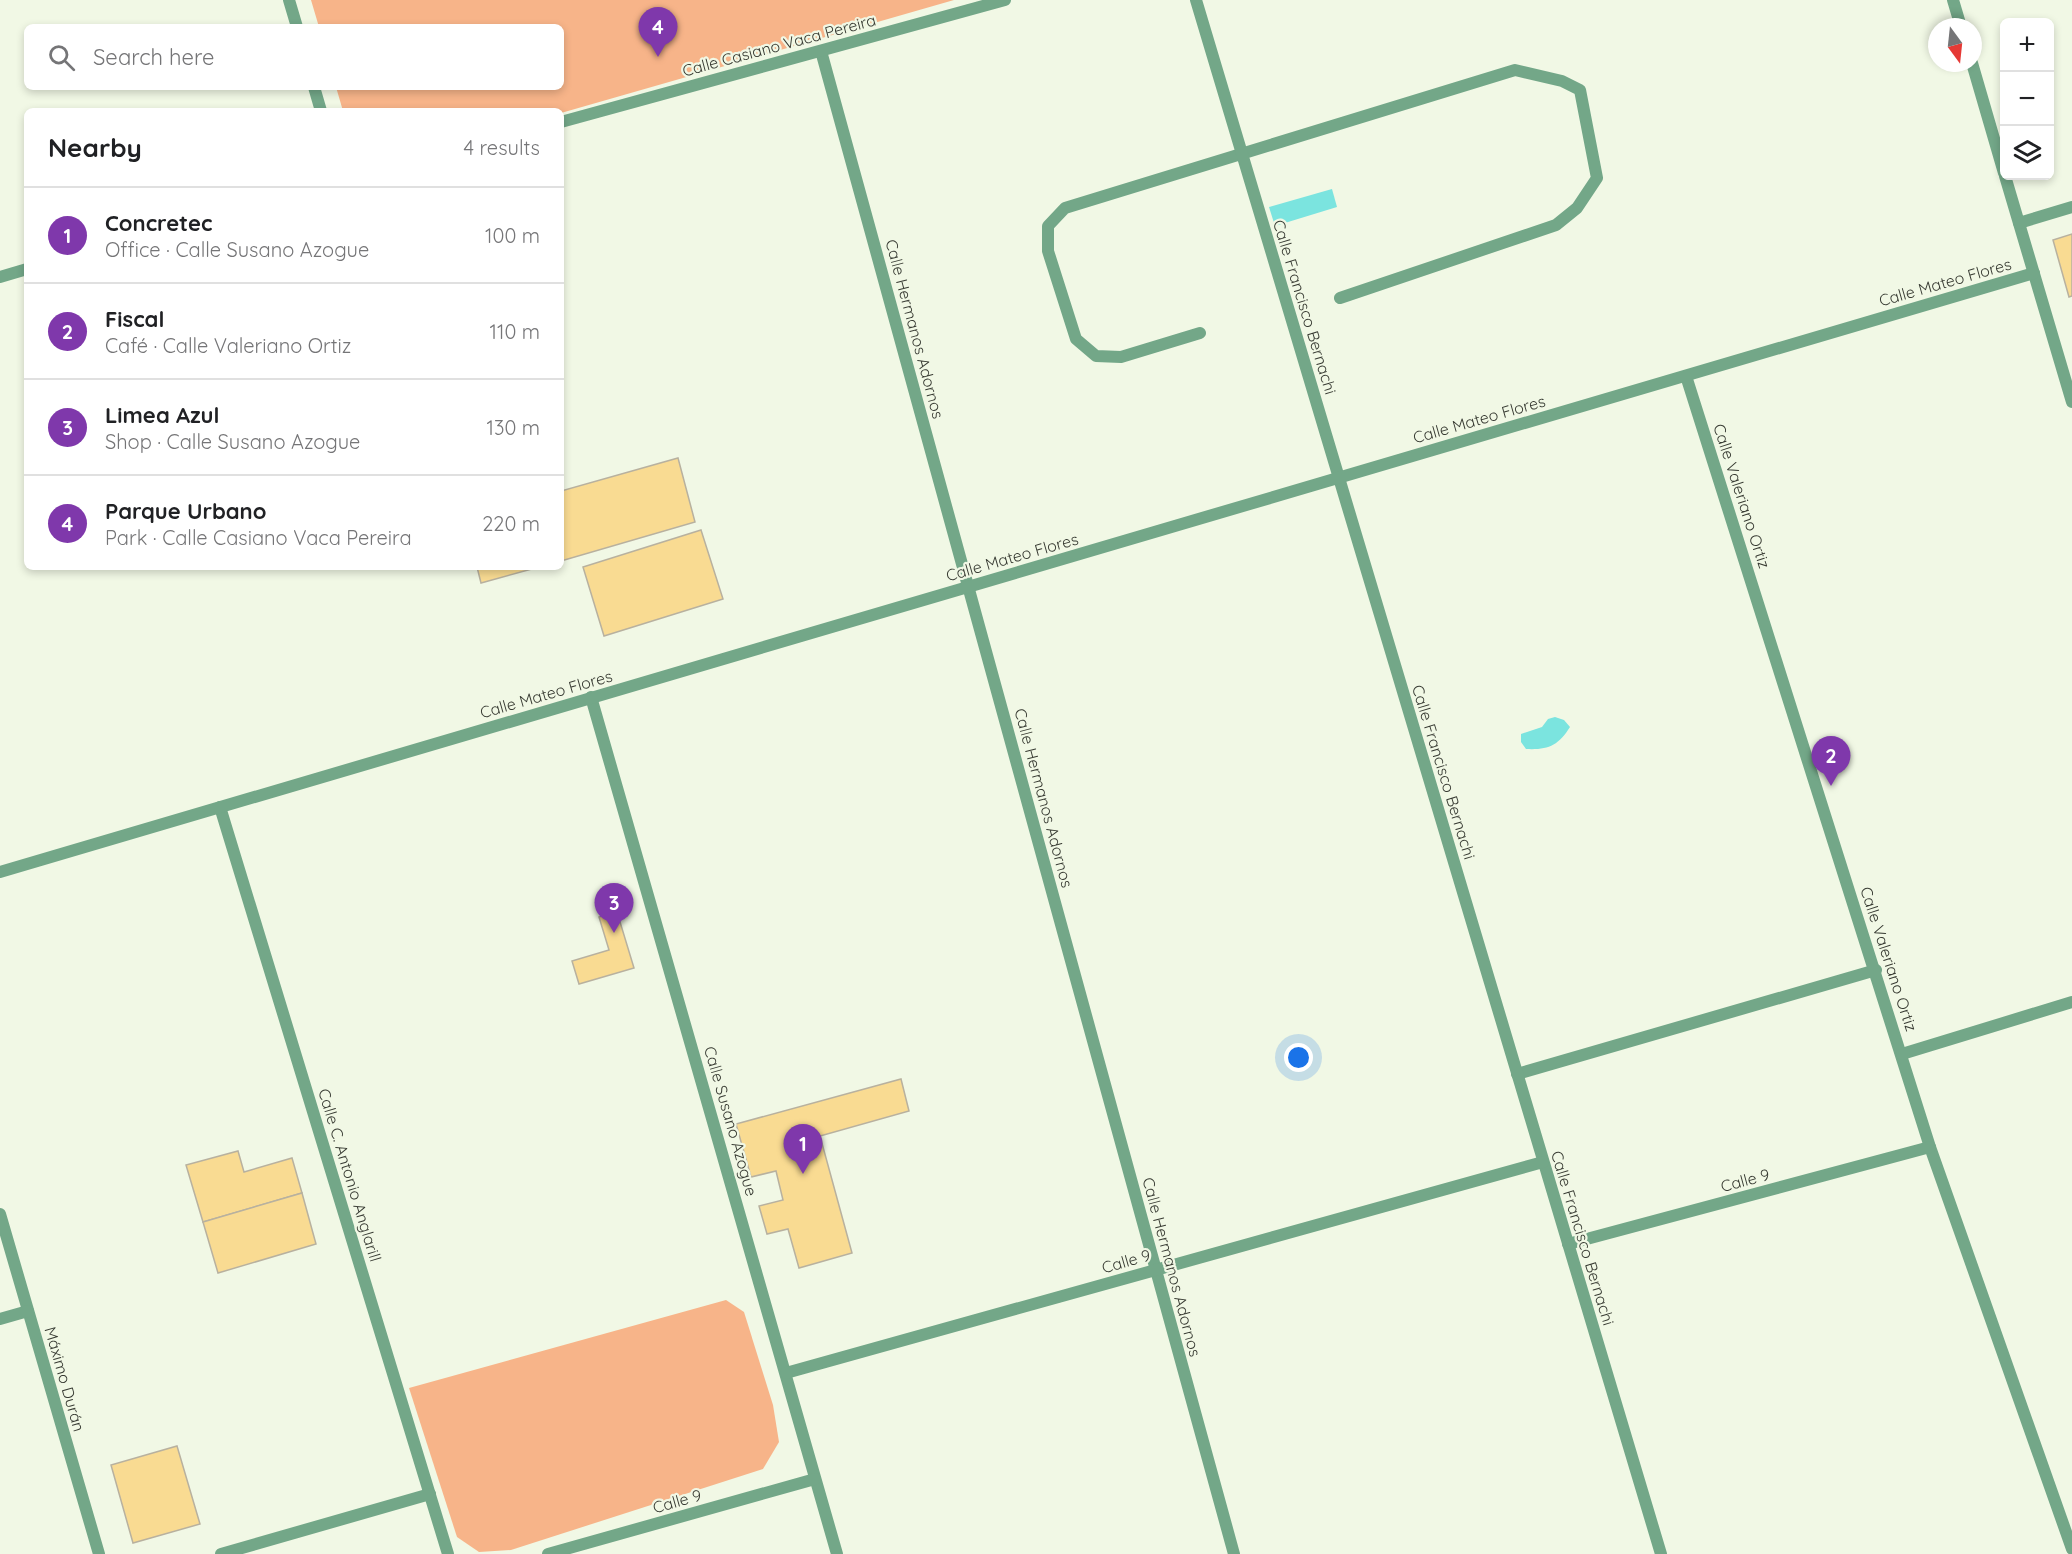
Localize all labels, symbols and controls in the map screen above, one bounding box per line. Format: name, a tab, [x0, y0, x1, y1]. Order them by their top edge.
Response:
pin: 4	[638, 8, 678, 57]
street label: Calle Casiano Vaca Pereira	[680, 10, 878, 80]
north arrow	[1928, 18, 1982, 72]
map controls	[2000, 18, 2054, 180]
button: +	[2000, 18, 2054, 72]
search box	[24, 24, 564, 90]
icon: search	[45, 41, 78, 74]
text: Search here	[93, 43, 214, 71]
button: −	[2000, 72, 2054, 126]
button: layers	[2000, 126, 2054, 180]
text: Nearby	[48, 131, 142, 164]
text: 4 results	[464, 135, 540, 160]
text: Concretec	[105, 209, 212, 237]
street label: Calle Francisco Bernachi	[1269, 217, 1341, 397]
text: 1	[64, 223, 71, 248]
text: 100 m	[485, 223, 540, 248]
text: Office · Calle Susano Azogue	[105, 237, 369, 262]
street label: Calle Hermanos Adornos	[881, 237, 949, 421]
street label: Calle Mateo Flores	[1877, 254, 2013, 310]
text: Fiscal	[105, 305, 164, 333]
text: 2	[62, 319, 73, 344]
text: 110 m	[490, 319, 540, 344]
text: Café · Calle Valeriano Ortiz	[105, 333, 351, 358]
street label: Calle Mateo Flores	[1411, 391, 1547, 447]
text: Limea Azul	[105, 401, 219, 429]
text: 3	[62, 415, 73, 440]
text: 130 m	[487, 415, 540, 440]
street label: Calle Valeriano Ortiz	[1709, 421, 1775, 571]
text: Shop · Calle Susano Azogue	[105, 429, 360, 454]
text: Parque Urbano	[105, 497, 266, 525]
text: 4	[62, 511, 73, 536]
text: 220 m	[482, 511, 540, 536]
text: Park · Calle Casiano Vaca Pereira	[105, 525, 412, 550]
street label: Calle Mateo Flores	[944, 529, 1080, 585]
street label: Calle Mateo Flores	[478, 666, 614, 722]
street label: Calle Francisco Bernachi	[1408, 682, 1480, 862]
street label: Calle Hermanos Adornos	[1010, 706, 1078, 890]
pin: 2	[1812, 736, 1850, 786]
pin: 3	[594, 884, 634, 933]
street label: Calle Valeriano Ortiz	[1856, 884, 1922, 1034]
your location	[1284, 1043, 1313, 1072]
street label: Calle Susano Azogue	[700, 1044, 762, 1198]
street label: Calle C. Antonio Anglarill	[314, 1086, 386, 1264]
pin: 1	[784, 1124, 822, 1174]
street label: Calle Francisco Bernachi	[1547, 1148, 1619, 1328]
street label: Calle 9	[1718, 1164, 1772, 1196]
street label: Calle Hermanos Adornos	[1138, 1175, 1206, 1359]
street label: Calle 9	[1099, 1245, 1153, 1277]
street label: Máximo Durán	[40, 1324, 90, 1434]
street label: Calle 9	[650, 1485, 704, 1517]

